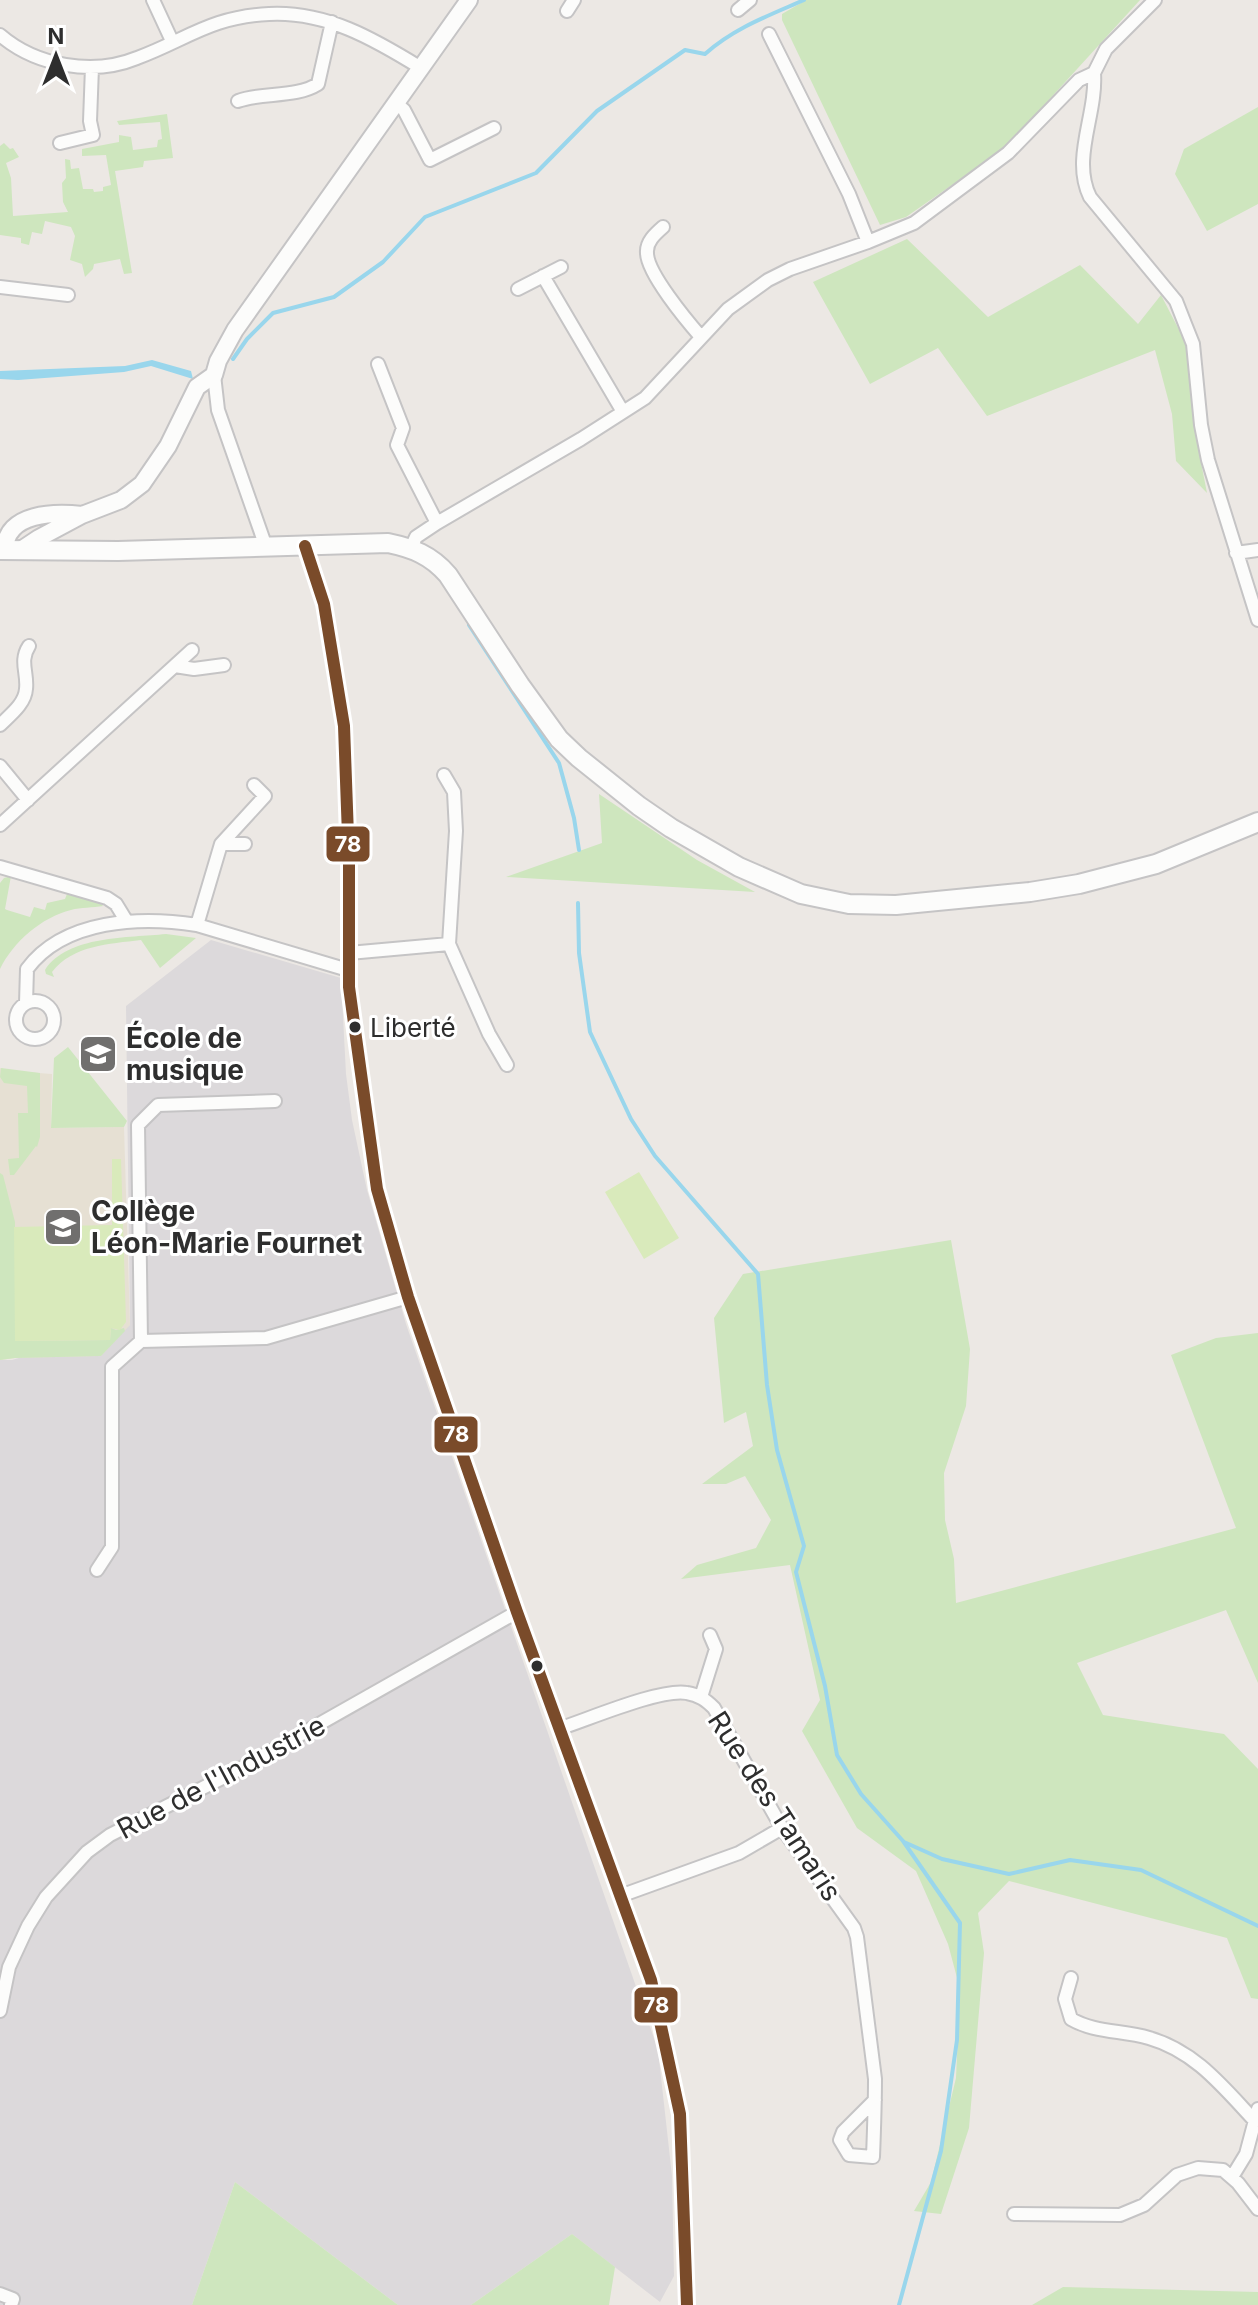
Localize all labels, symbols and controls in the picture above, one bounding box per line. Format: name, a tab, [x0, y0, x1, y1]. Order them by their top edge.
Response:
north arrow	[16, 16, 96, 96]
text: N	[48, 23, 64, 49]
line badge: 78	[325, 825, 371, 863]
text: 78	[335, 831, 361, 857]
place label: Liberté	[370, 1012, 456, 1043]
marker: Liberté	[347, 1019, 363, 1035]
place label: École de musique	[126, 1020, 244, 1087]
school or university icon: École de musique	[77, 1033, 119, 1075]
place label: Collège Léon-Marie Fournet	[91, 1194, 362, 1260]
school or university icon: Collège Léon-Marie Fournet	[42, 1206, 84, 1248]
line badge: 78	[433, 1415, 479, 1454]
text: 78	[443, 1421, 469, 1447]
unlabelled marker	[529, 1658, 545, 1674]
street label: Rue des Tamaris	[701, 1705, 849, 1907]
street label: Rue de l'Industrie	[111, 1708, 331, 1846]
line badge: 78	[633, 1986, 679, 2024]
text: 78	[643, 1992, 669, 2018]

